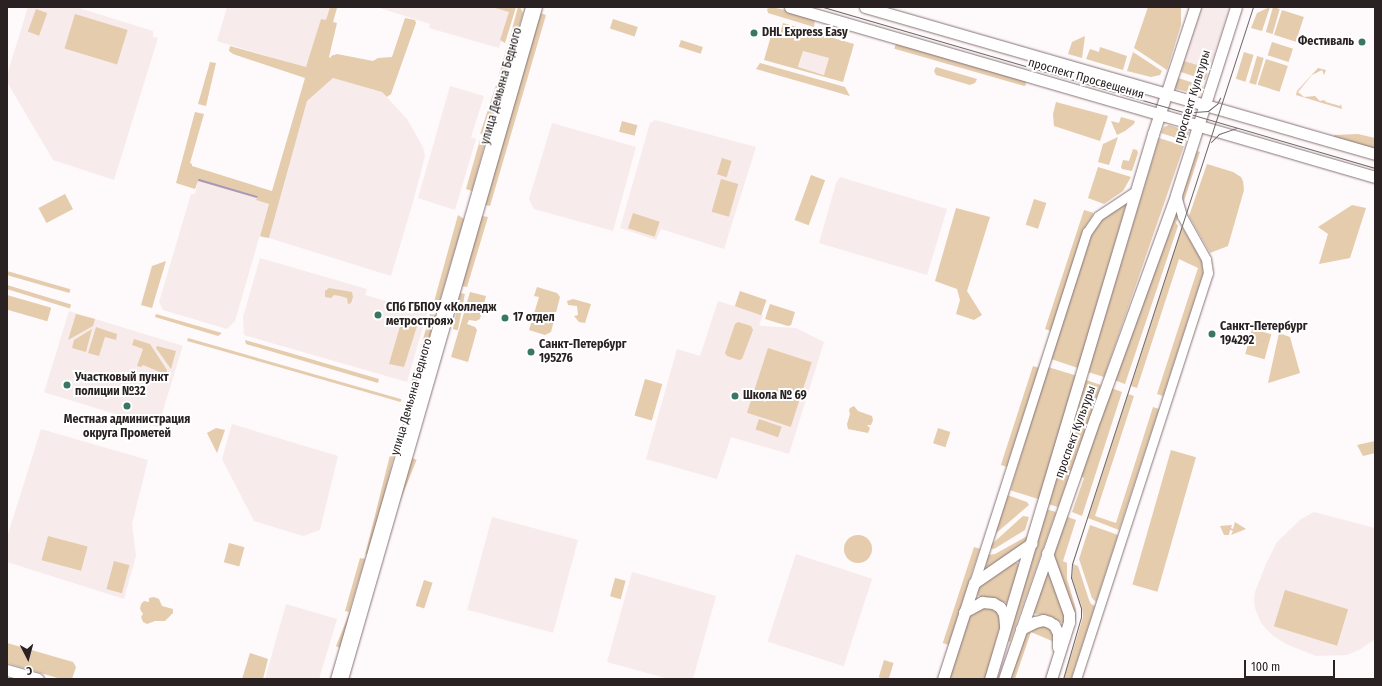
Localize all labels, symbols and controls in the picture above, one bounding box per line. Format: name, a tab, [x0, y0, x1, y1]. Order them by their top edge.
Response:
street label: улица Демьяна Бедного	[478, 26, 526, 146]
place label: DHL Express Easy	[762, 26, 848, 40]
marker: DHL Express Easy	[749, 28, 759, 38]
place label: Фестиваль	[1298, 35, 1354, 49]
marker: Фестиваль	[1357, 37, 1367, 47]
street label: проспект Культуры	[1172, 48, 1214, 146]
street label: проспект Просвещения	[1026, 56, 1146, 102]
place label: СПб ГБПОУ «Колледж метростроя»	[386, 301, 496, 329]
marker: СПб ГБПОУ «Колледж метростроя»	[373, 310, 383, 320]
place label: 17 отдел	[513, 311, 555, 325]
marker: 17 отдел	[500, 313, 510, 323]
place label: Санкт-Петербург 194292	[1220, 320, 1308, 348]
marker: Санкт-Петербург 194292	[1207, 329, 1217, 339]
street label: улица Демьяна Бедного	[388, 337, 436, 457]
place label: Санкт-Петербург 195276	[539, 338, 627, 366]
marker: Санкт-Петербург 195276	[526, 347, 536, 357]
place label: Участковый пункт полиции №32	[75, 371, 169, 399]
marker: Участковый пункт полиции №32	[62, 380, 72, 390]
street label: проспект Культуры	[1053, 384, 1099, 480]
place label: Школа № 69	[743, 389, 807, 403]
marker: Школа № 69	[730, 391, 740, 401]
marker: Местная администрация округа Прометей	[122, 401, 132, 411]
place label: Местная администрация округа Прометей	[64, 413, 190, 441]
north arrow	[8, 638, 48, 678]
scale bar	[1246, 652, 1337, 678]
text: 100 m	[1251, 660, 1280, 674]
text: С	[26, 664, 33, 677]

